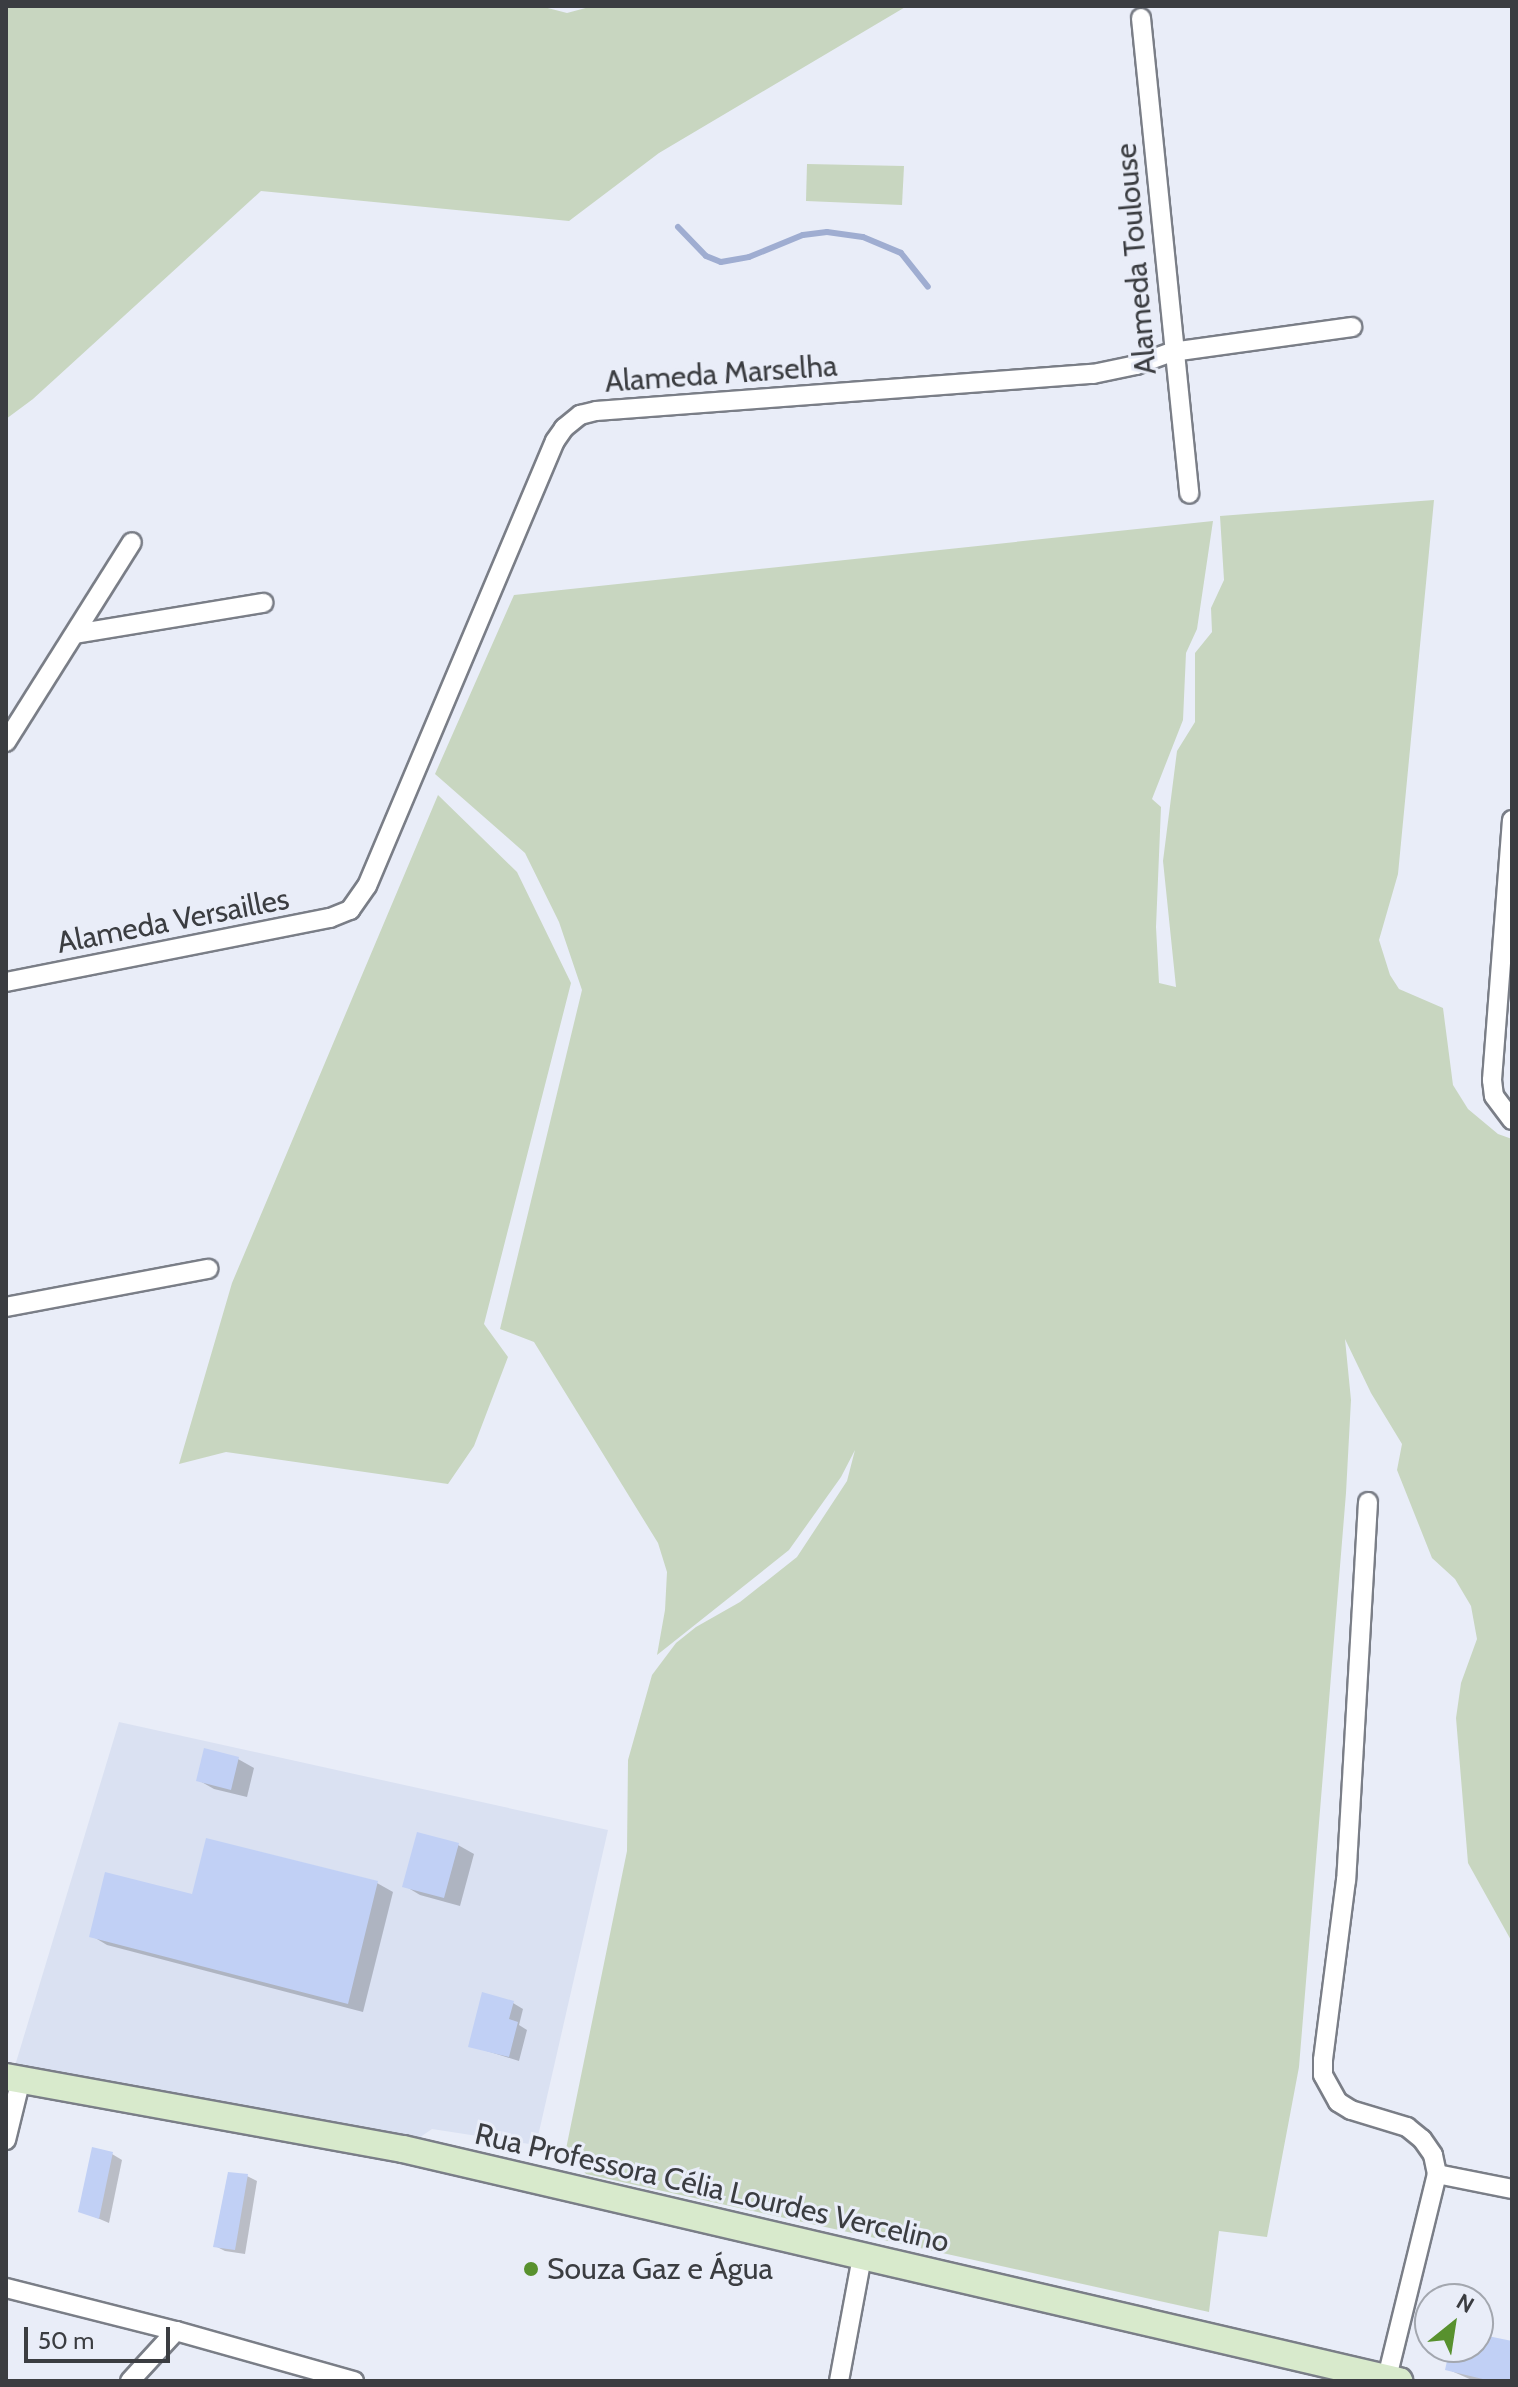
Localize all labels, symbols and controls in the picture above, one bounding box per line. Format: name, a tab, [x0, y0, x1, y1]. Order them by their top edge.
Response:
street label: Alameda Toulouse	[1108, 142, 1164, 376]
street label: Alameda Marselha	[604, 348, 838, 400]
street label: Alameda Versailles	[54, 881, 292, 961]
street label: Rua Professora Célia Lourdes Vercelino	[471, 2116, 953, 2260]
place label: Souza Gaz e Água	[547, 2251, 773, 2287]
marker: Souza Gaz e Água	[522, 2260, 540, 2278]
north arrow	[1414, 2283, 1494, 2363]
text: N	[1452, 2288, 1479, 2319]
scale bar	[28, 2311, 174, 2361]
text: 50 m	[38, 2326, 94, 2355]

